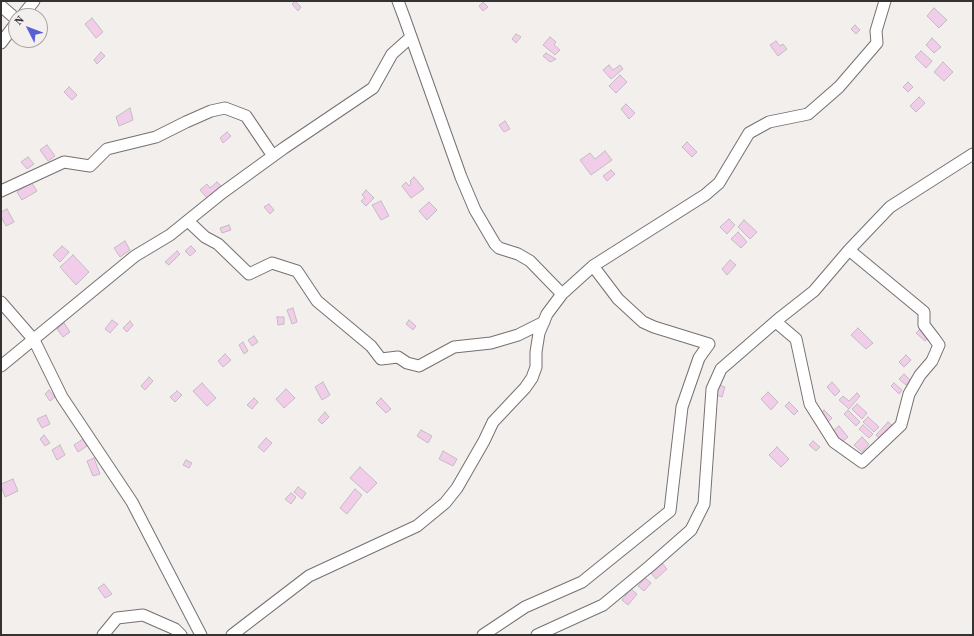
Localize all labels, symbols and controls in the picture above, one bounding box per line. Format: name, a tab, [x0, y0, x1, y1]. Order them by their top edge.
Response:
north arrow	[8, 8, 48, 48]
text: N	[11, 12, 28, 28]

